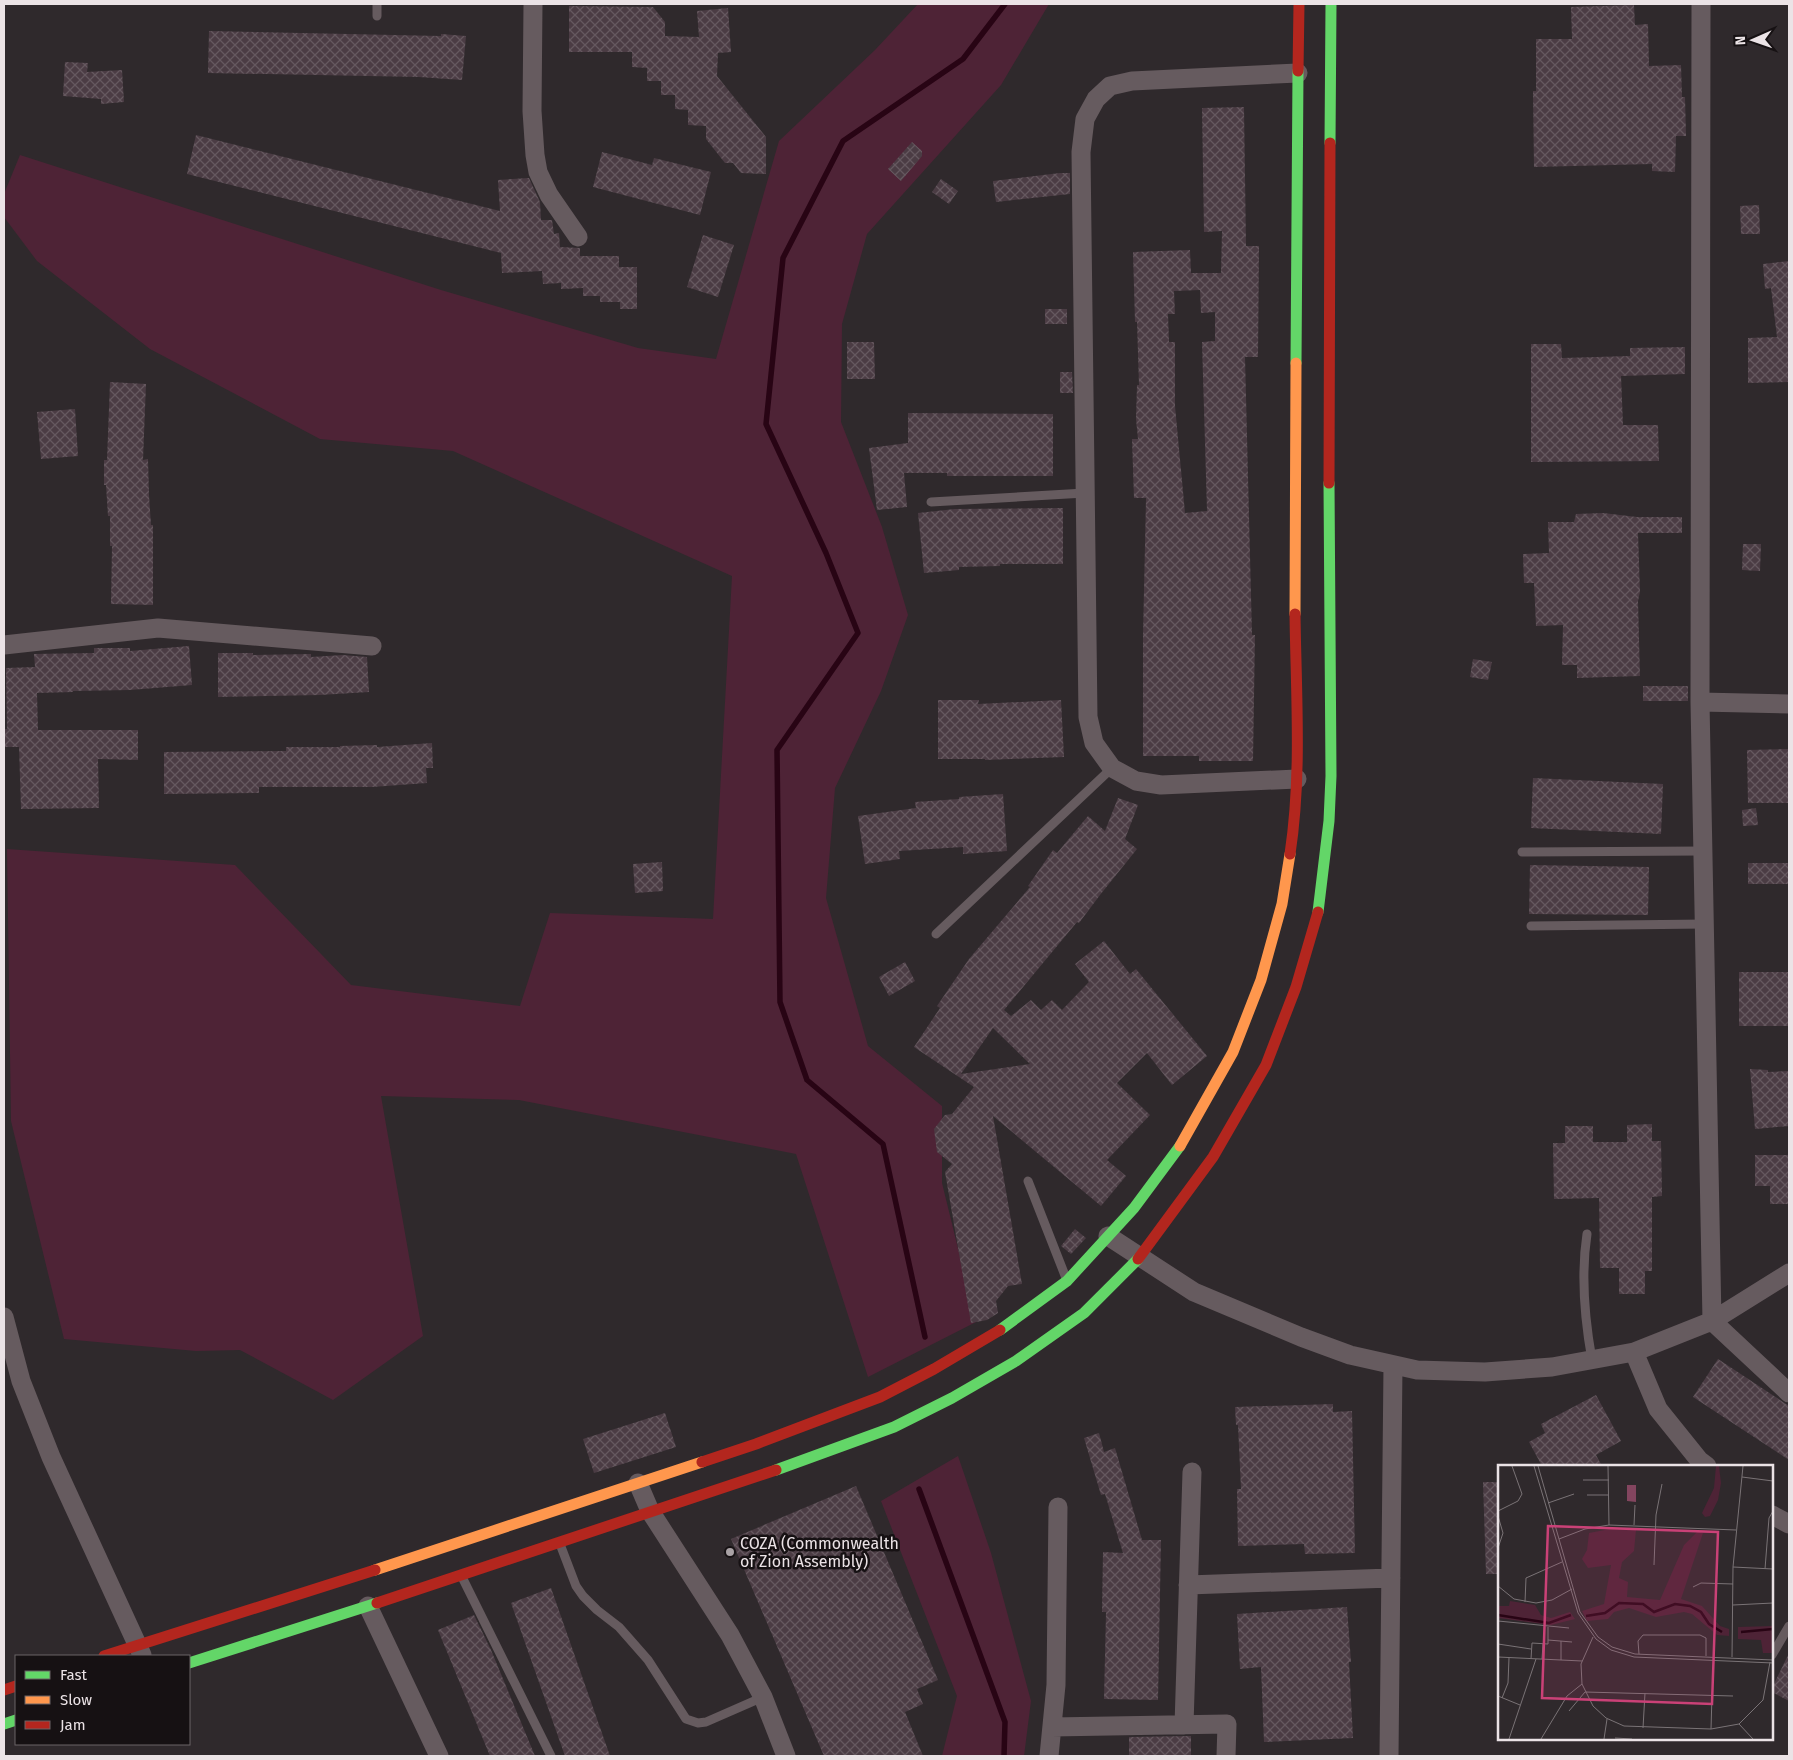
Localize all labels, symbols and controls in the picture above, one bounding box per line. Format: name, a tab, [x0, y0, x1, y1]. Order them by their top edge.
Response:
north arrow	[1728, 15, 1778, 65]
text: N	[1732, 35, 1749, 45]
inset map	[1498, 1465, 1773, 1740]
place label: COZA (Commonwealth of Zion Assembly)	[740, 1534, 899, 1571]
marker: COZA (Commonwealth of Zion Assembly)	[724, 1546, 736, 1558]
legend	[15, 1655, 190, 1745]
text: Fast	[60, 1666, 87, 1684]
text: Slow	[60, 1691, 92, 1709]
text: Jam	[60, 1716, 86, 1734]

